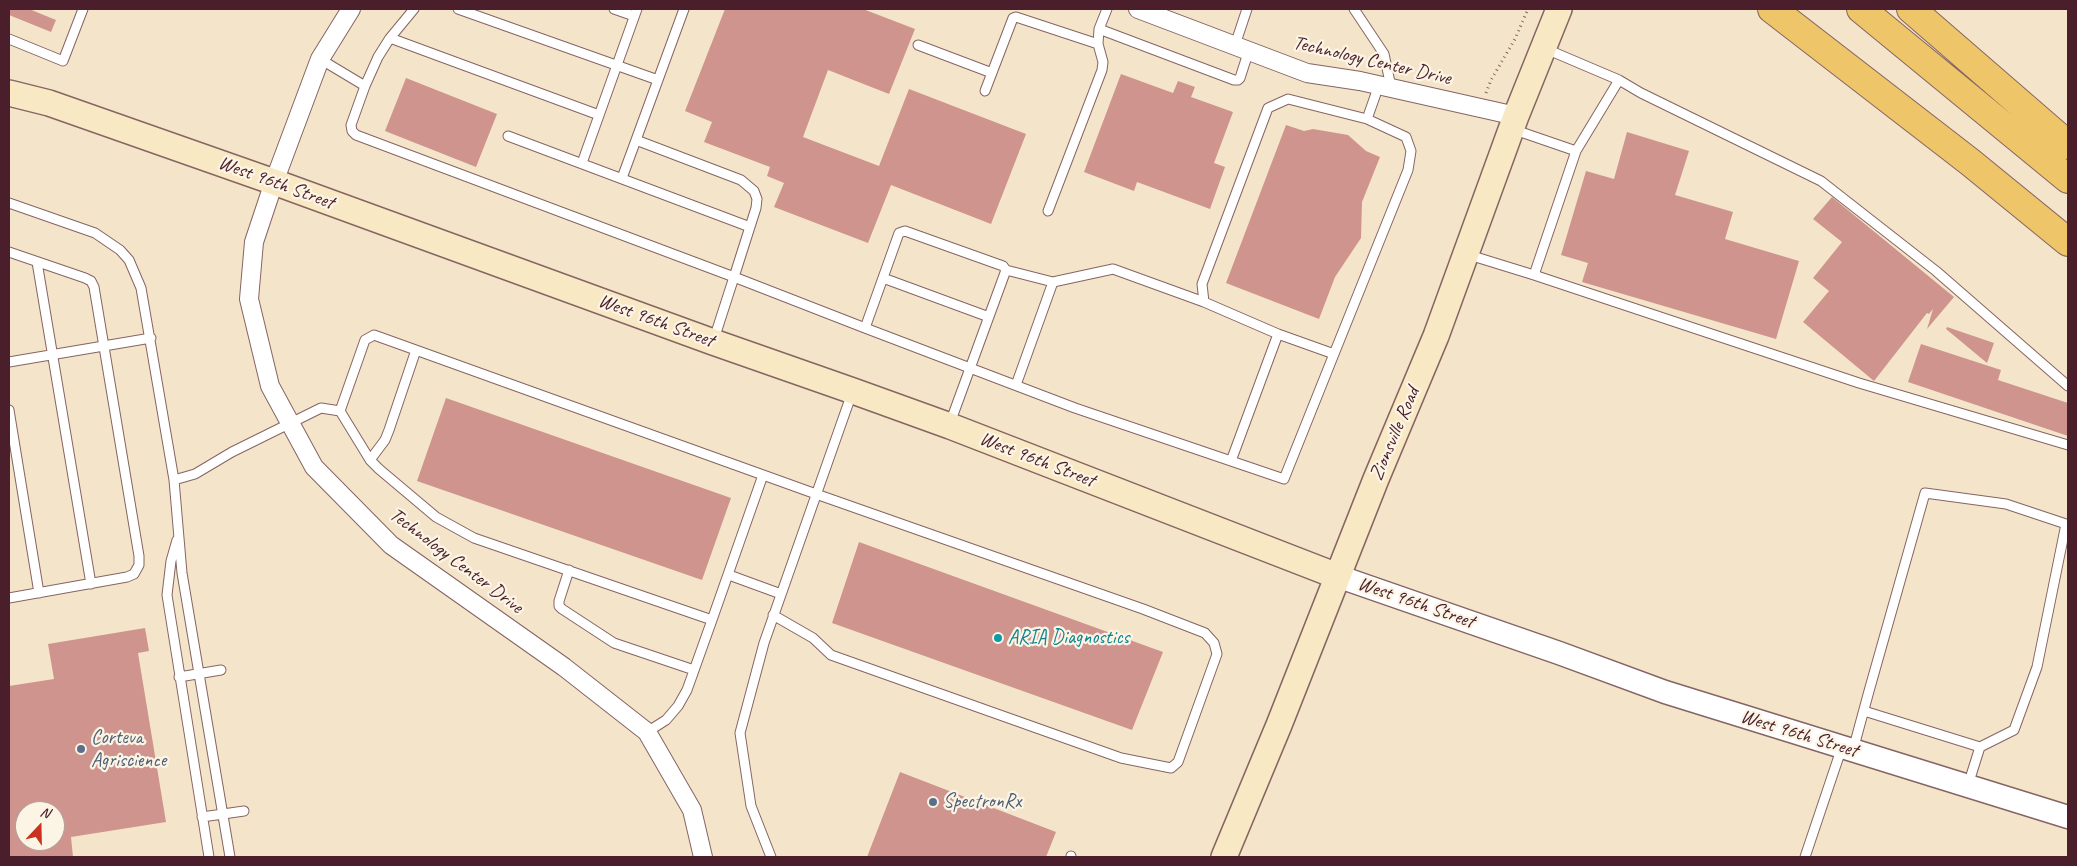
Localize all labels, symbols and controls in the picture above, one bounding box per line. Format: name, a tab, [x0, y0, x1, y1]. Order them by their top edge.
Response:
street label: Technology Center Drive	[1291, 31, 1453, 91]
street label: West 96th Street	[215, 151, 337, 215]
street label: West 96th Street	[595, 289, 717, 353]
street label: Zionsville Road	[1365, 384, 1425, 484]
street label: West 96th Street	[976, 427, 1098, 493]
street label: Technology Center Drive	[384, 503, 528, 619]
street label: West 96th Street	[1355, 572, 1477, 634]
place label: ARIA Diagnostics	[1008, 626, 1129, 650]
marker: ARIA Diagnostics	[992, 632, 1004, 644]
street label: West 96th Street	[1737, 705, 1861, 763]
place label: Corteva Agriscience	[91, 726, 166, 773]
marker: Corteva Agriscience	[75, 743, 87, 755]
place label: SpectronRx	[943, 790, 1021, 814]
marker: SpectronRx	[927, 796, 939, 808]
north arrow	[15, 801, 65, 851]
text: N	[38, 803, 52, 822]

